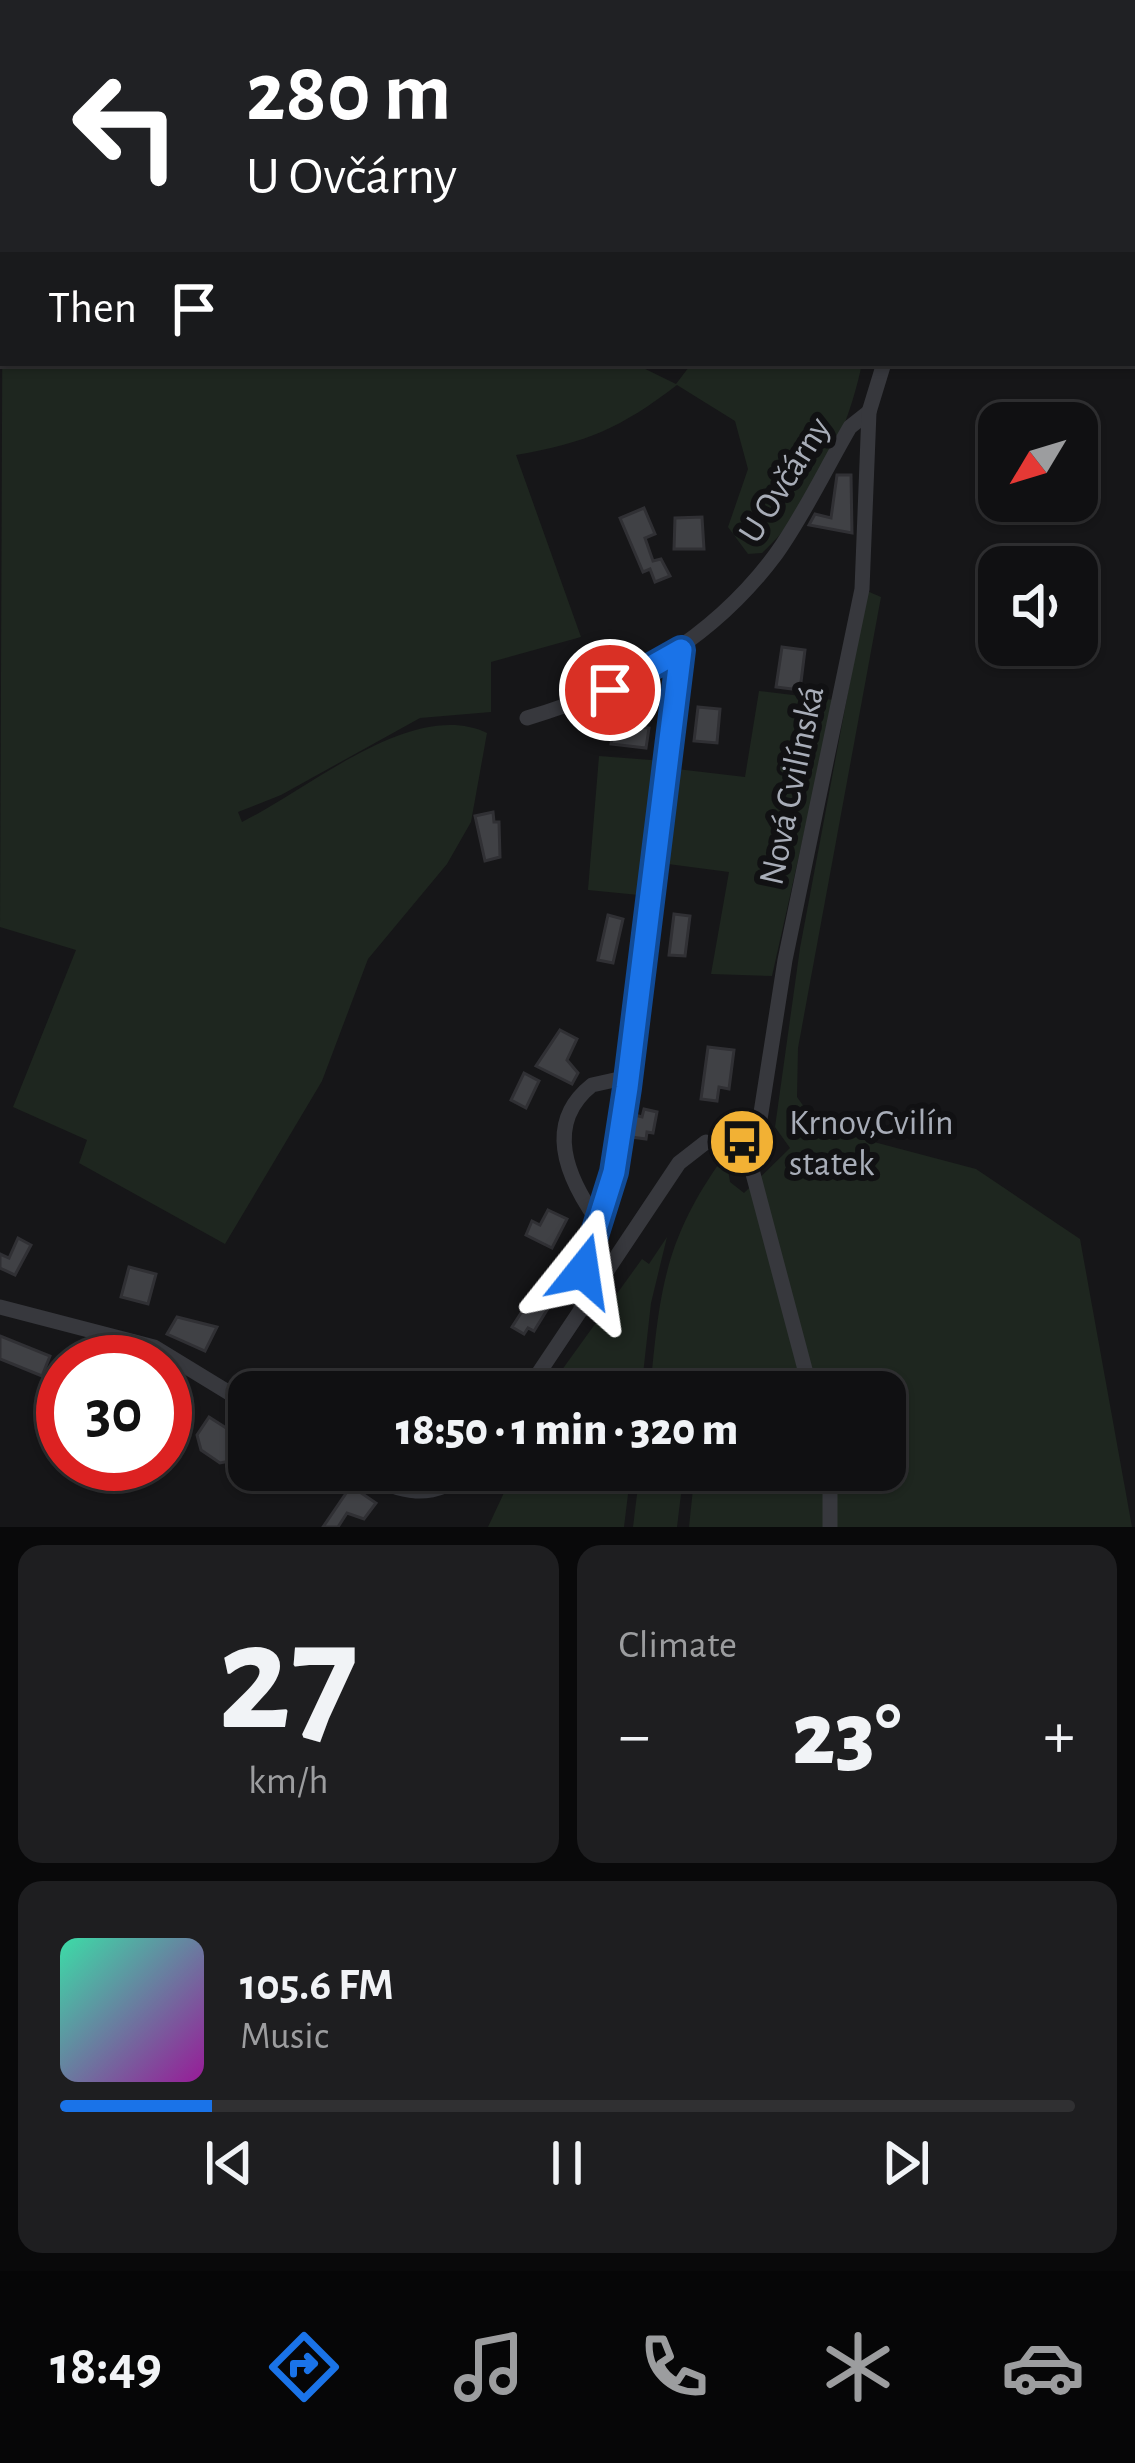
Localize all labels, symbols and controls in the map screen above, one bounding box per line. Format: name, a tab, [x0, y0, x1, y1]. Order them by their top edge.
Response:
icon: left	[48, 48, 204, 204]
text: 280 m	[246, 52, 451, 136]
text: U Ovčárny	[246, 150, 457, 204]
icon: arrive	[161, 276, 227, 342]
text: Then	[48, 286, 137, 331]
north arrow	[978, 402, 1098, 522]
map controls	[978, 402, 1098, 666]
street label: U Ovčárny	[732, 411, 837, 549]
button: sound	[978, 546, 1098, 666]
pin	[559, 639, 661, 741]
icon: arrive	[577, 657, 643, 723]
street label: Nová Cvilínská	[753, 683, 831, 888]
place label: Krnov,Cvilín statek	[789, 1105, 954, 1182]
bus stop icon: Krnov,Cvilín statek	[707, 1107, 777, 1177]
position arrow	[520, 1208, 646, 1334]
speed limit sign: 30	[36, 1335, 192, 1491]
text: 18:50 · 1 min · 320 m	[396, 1408, 738, 1453]
text: 27	[218, 1602, 359, 1758]
text: Climate	[619, 1626, 737, 1665]
text: 23°	[792, 1691, 901, 1781]
text: −	[619, 1703, 650, 1769]
text: +	[1043, 1703, 1075, 1769]
text: km/h	[248, 1762, 328, 1801]
text: 105.6 FM	[240, 1963, 394, 2008]
text: Music	[240, 2017, 329, 2056]
icon: previous	[196, 2130, 262, 2196]
icon: pause	[534, 2130, 600, 2196]
icon: next	[873, 2130, 939, 2196]
icon: directions	[262, 2325, 346, 2409]
icon: music	[447, 2325, 531, 2409]
icon: phone	[632, 2325, 716, 2409]
icon: climate	[816, 2325, 900, 2409]
icon: car	[1001, 2325, 1085, 2409]
text: 18:49	[50, 2340, 162, 2394]

